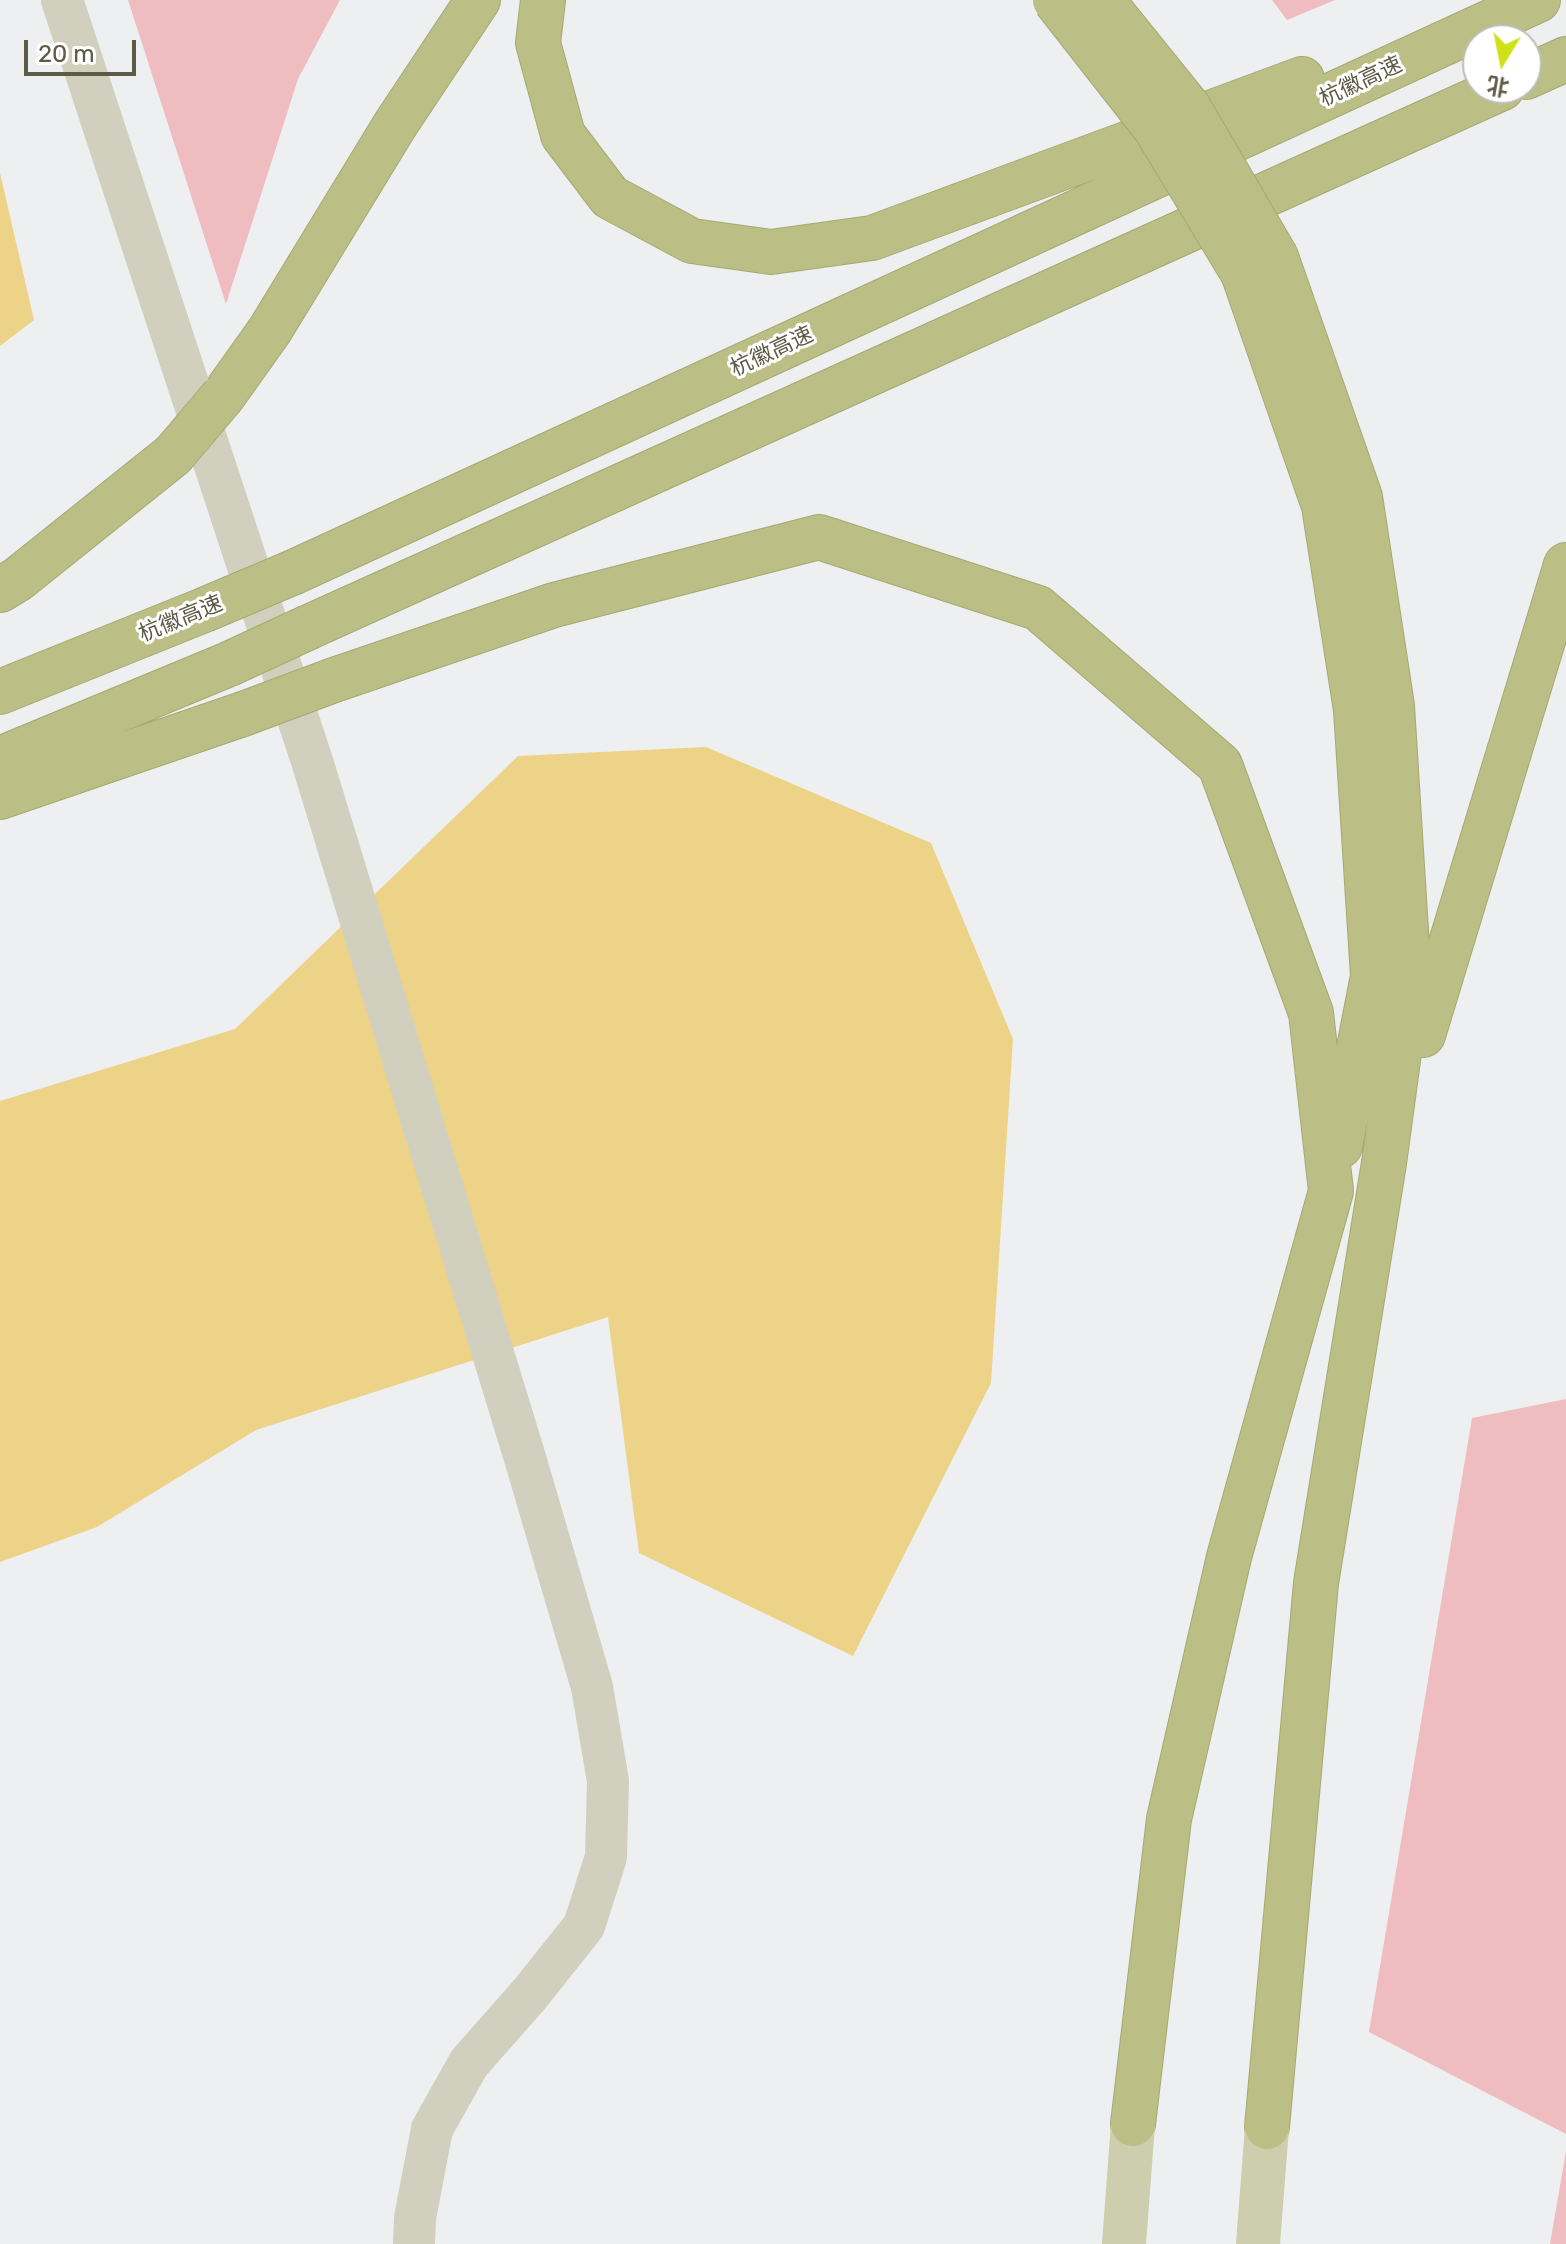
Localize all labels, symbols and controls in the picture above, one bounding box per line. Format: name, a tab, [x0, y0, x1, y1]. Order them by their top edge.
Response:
scale bar	[28, 24, 140, 74]
north arrow	[1462, 24, 1542, 104]
text: 20 m	[38, 40, 95, 68]
street label: 杭徽高速	[1316, 51, 1406, 113]
text: 北	[1485, 71, 1511, 101]
street label: 杭徽高速	[727, 321, 817, 383]
street label: 杭徽高速	[135, 590, 227, 648]

